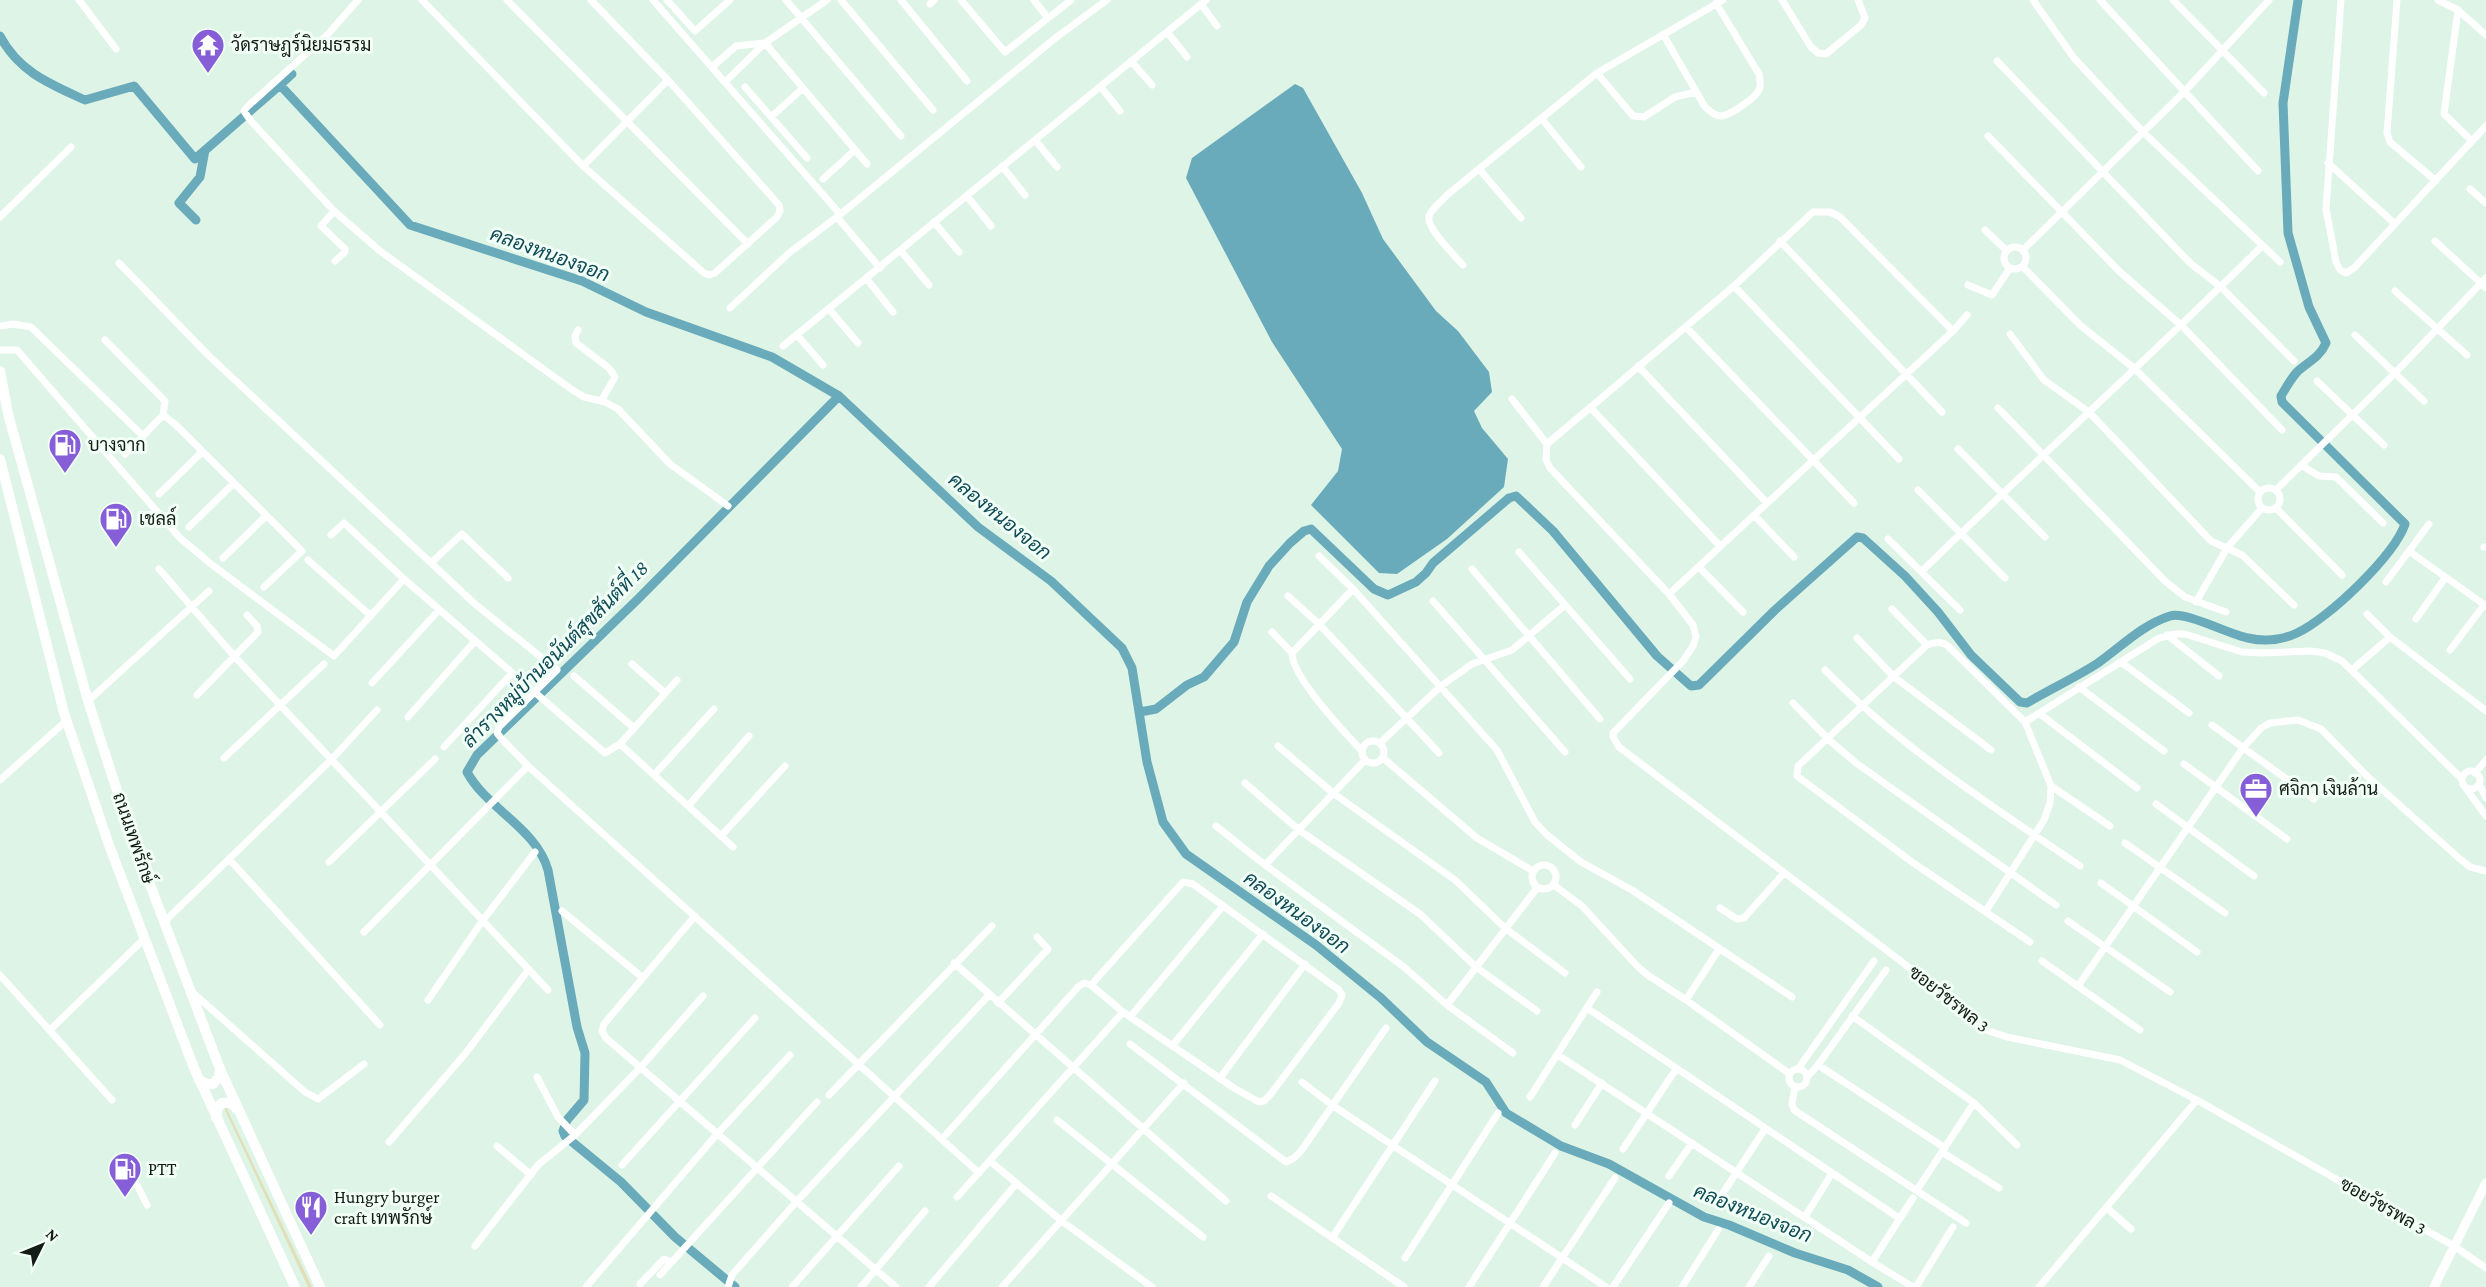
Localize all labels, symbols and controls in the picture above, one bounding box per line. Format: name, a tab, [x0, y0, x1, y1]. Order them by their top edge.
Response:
temple icon: วัดราษฎร์นิยมธรรม	[190, 27, 226, 74]
place label: วัดราษฎร์นิยมธรรม	[231, 32, 371, 57]
water label: คลองหนองจอก	[487, 222, 613, 286]
fuel station icon: บางจาก	[47, 427, 83, 474]
place label: บางจาก	[88, 435, 146, 455]
water label: คลองหนองจอก	[944, 468, 1056, 564]
fuel station icon: เชลล์	[98, 501, 134, 548]
place label: เชลล์	[139, 506, 176, 529]
water label: ลำรางหมู่บ้านอนันต์สุขสันต์ที่ 18	[453, 552, 655, 754]
office icon: ศจิกา เงินล้าน	[2238, 771, 2274, 818]
place label: ศจิกา เงินล้าน	[2279, 777, 2378, 799]
street label: ถนนเทพรักษ์	[109, 789, 162, 887]
water label: คลองหนองจอก	[1240, 866, 1354, 958]
street label: ซอยวัชรพล 3	[1905, 961, 1994, 1036]
fuel station icon: PTT	[107, 1151, 143, 1198]
place label: PTT	[148, 1159, 177, 1179]
street label: ซอยวัชรพล 3	[2336, 1172, 2430, 1239]
water label: คลองหนองจอก	[1691, 1179, 1815, 1247]
place label: Hungry burger craft เทพรักษ์	[334, 1187, 440, 1228]
restaurant icon: Hungry burger craft เทพรักษ์	[293, 1189, 329, 1236]
north arrow	[12, 1215, 72, 1275]
text: N	[43, 1225, 63, 1245]

